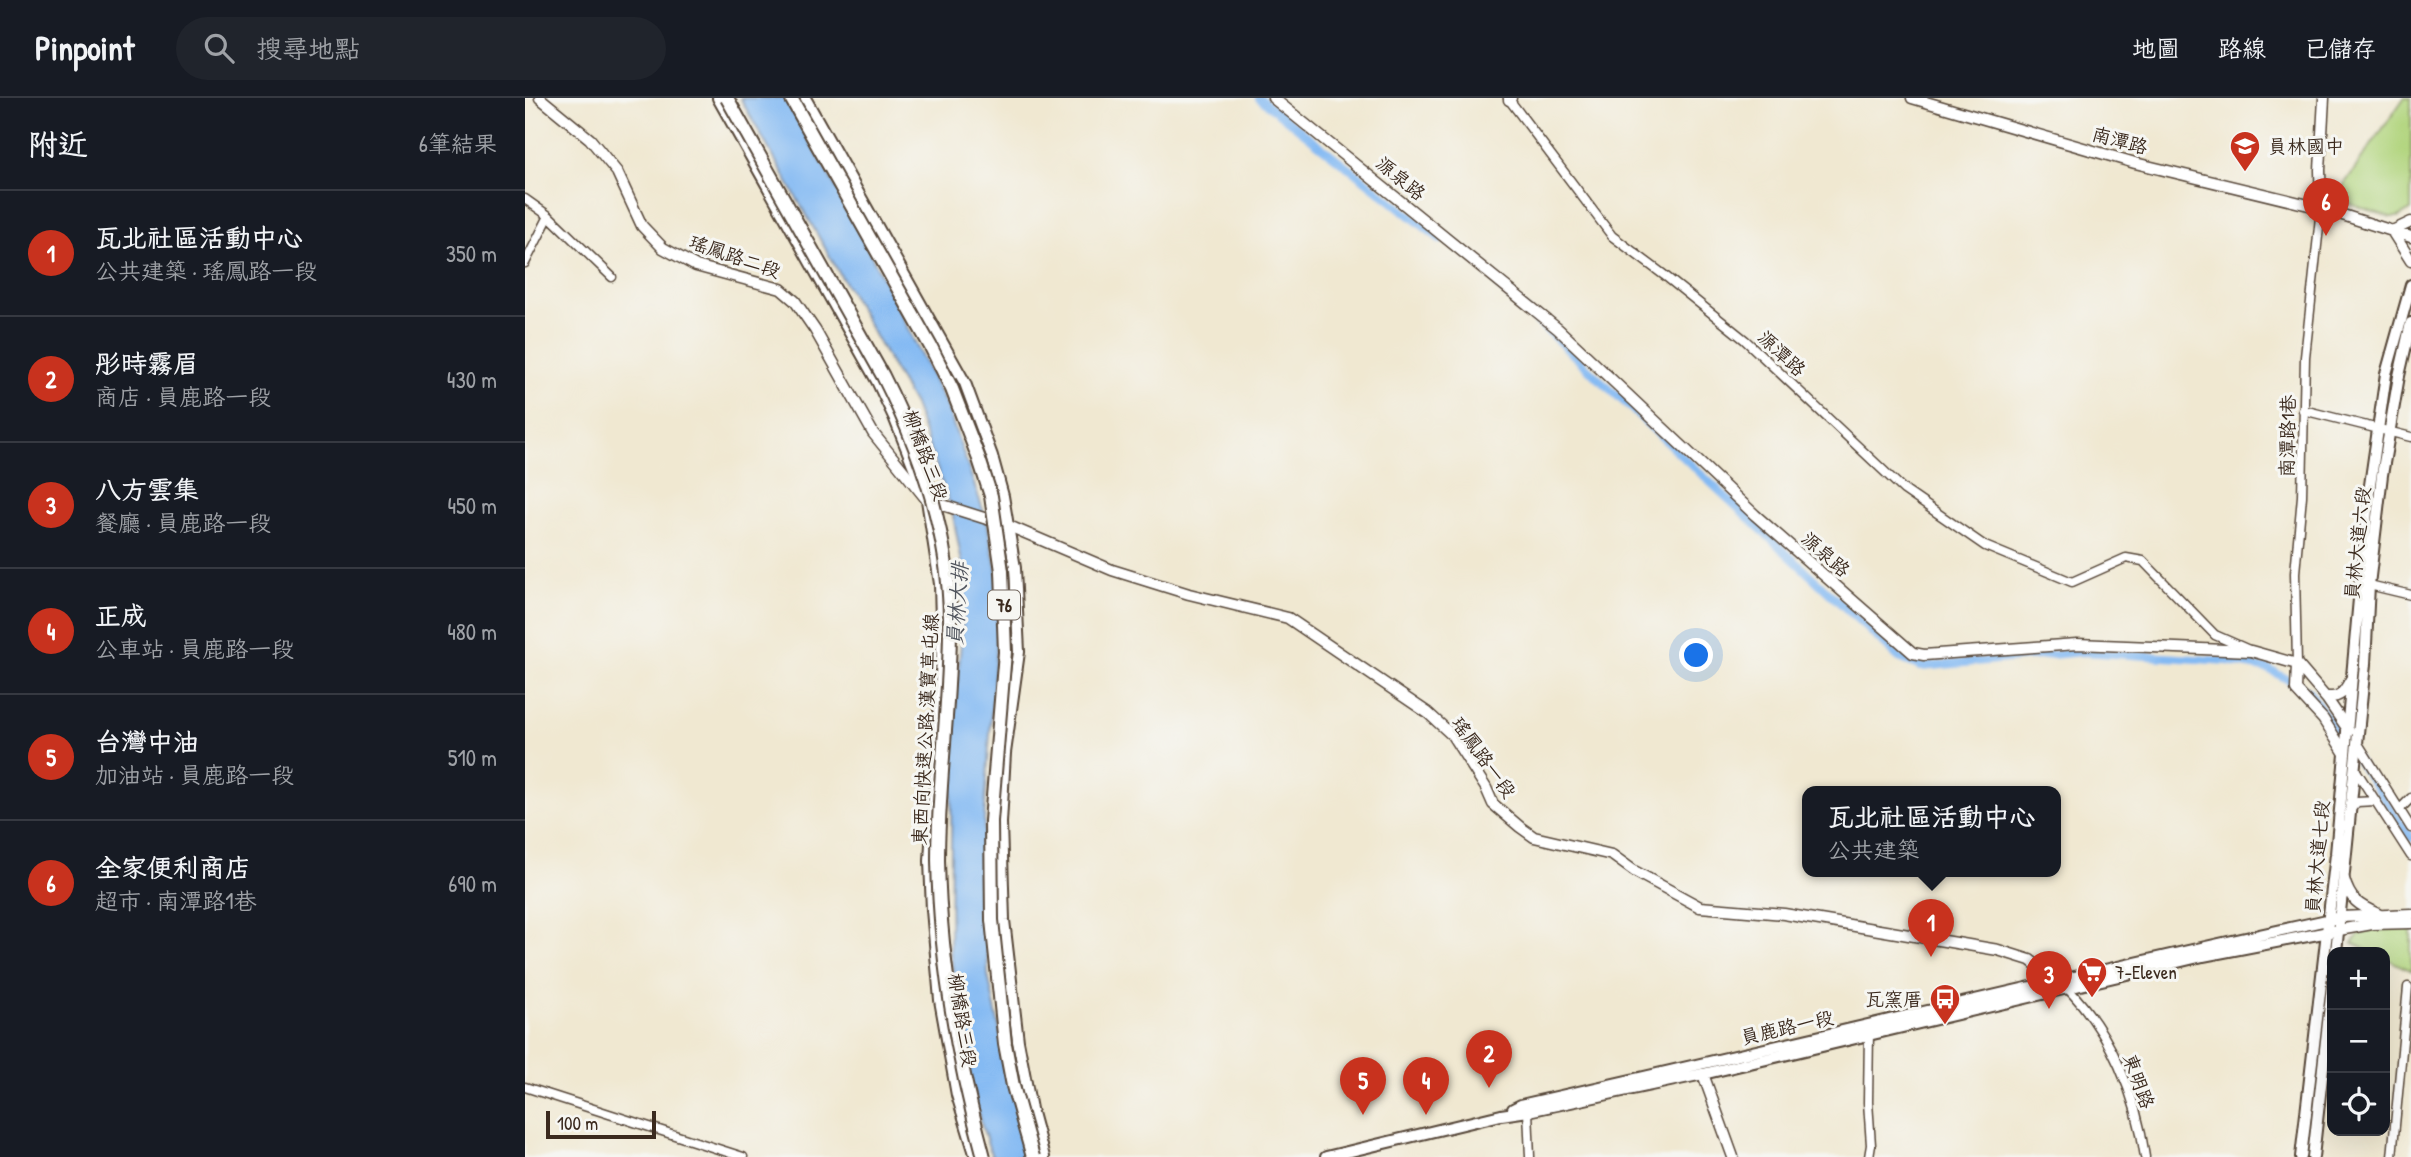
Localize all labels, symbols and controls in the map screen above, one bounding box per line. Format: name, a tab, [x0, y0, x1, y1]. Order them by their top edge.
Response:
search box	[176, 17, 666, 80]
text: Pinpoint	[35, 26, 134, 70]
icon: search	[200, 29, 238, 67]
text: 搜尋地點	[256, 31, 360, 66]
text: 地圖	[2132, 32, 2180, 64]
text: 路線	[2218, 32, 2266, 64]
text: 已儲存	[2304, 32, 2376, 64]
street label: 南潭路	[2089, 120, 2151, 160]
text: 附近	[28, 124, 88, 164]
text: 6筆結果	[419, 128, 497, 159]
school or university icon: 員林國中	[2228, 129, 2262, 173]
place label: 員林國中	[2268, 133, 2344, 159]
street label: 源泉路	[1371, 150, 1431, 206]
pin: 6	[2303, 178, 2349, 236]
text: 瓦北社區活動中心	[95, 220, 303, 255]
street label: 瑤鳳路二段	[686, 228, 784, 284]
text: 1	[47, 238, 55, 269]
text: 350 m	[446, 238, 497, 269]
text: 公共建築 · 瑤鳳路一段	[95, 255, 317, 286]
street label: 源潭路	[1752, 324, 1812, 382]
text: 彤時霧眉	[95, 346, 199, 381]
text: 2	[46, 364, 56, 395]
text: 430 m	[447, 364, 497, 395]
text: 商店 · 員鹿路一段	[95, 381, 271, 412]
street label: 南潭路1巷	[2273, 394, 2301, 478]
street label: 柳橋路三段	[898, 406, 954, 504]
text: 八方雲集	[95, 472, 199, 507]
street label: 員林大道六段	[2338, 485, 2376, 601]
text: 3	[46, 490, 56, 521]
text: 450 m	[447, 490, 497, 521]
text: 餐廳 · 員鹿路一段	[95, 507, 271, 538]
street label: 源泉路	[1796, 525, 1856, 583]
water label: 員林大排	[940, 559, 975, 647]
road number: 76	[988, 590, 1020, 620]
text: 正成	[95, 598, 147, 633]
street label: 東西向快速公路 漢寶草屯線	[906, 612, 944, 846]
text: 4	[47, 616, 55, 647]
text: 480 m	[447, 616, 497, 647]
text: 公車站 · 員鹿路一段	[95, 633, 294, 664]
your location	[1679, 638, 1713, 672]
street label: 瑤鳳路一段	[1446, 711, 1522, 803]
text: 台灣中油	[95, 724, 199, 759]
text: 5	[46, 742, 56, 773]
text: 510 m	[448, 742, 497, 773]
text: 加油站 · 員鹿路一段	[95, 759, 294, 790]
popup	[1802, 786, 2061, 877]
text: 瓦北社區活動中心	[1827, 799, 2036, 834]
street label: 員林大道七段	[2299, 799, 2335, 915]
text: 公共建築	[1827, 834, 1919, 865]
text: 全家便利商店	[95, 850, 251, 885]
text: 6	[46, 868, 56, 899]
text: 690 m	[448, 868, 497, 899]
text: 超市 · 南潭路1巷	[95, 885, 257, 916]
pin: 1	[1908, 899, 1954, 957]
map controls	[2327, 947, 2390, 1136]
button: +	[2327, 947, 2390, 1010]
pin: 3	[2026, 951, 2072, 1009]
supermarket icon: 7-Eleven	[2075, 955, 2109, 999]
place label: 7-Eleven	[2115, 959, 2177, 985]
street label: 柳橋路三段	[943, 971, 983, 1069]
bus stop icon: 瓦窯厝	[1928, 982, 1962, 1026]
place label: 瓦窯厝	[1865, 986, 1922, 1012]
street label: 員鹿路一段	[1738, 1004, 1836, 1050]
button: −	[2327, 1010, 2390, 1073]
pin: 2	[1466, 1030, 1512, 1088]
street label: 東明路	[2117, 1050, 2161, 1112]
pin: 5	[1340, 1057, 1386, 1115]
pin: 4	[1403, 1057, 1449, 1115]
button: locate	[2327, 1073, 2390, 1136]
scale bar	[546, 1108, 656, 1140]
text: 100 m	[557, 1110, 598, 1136]

